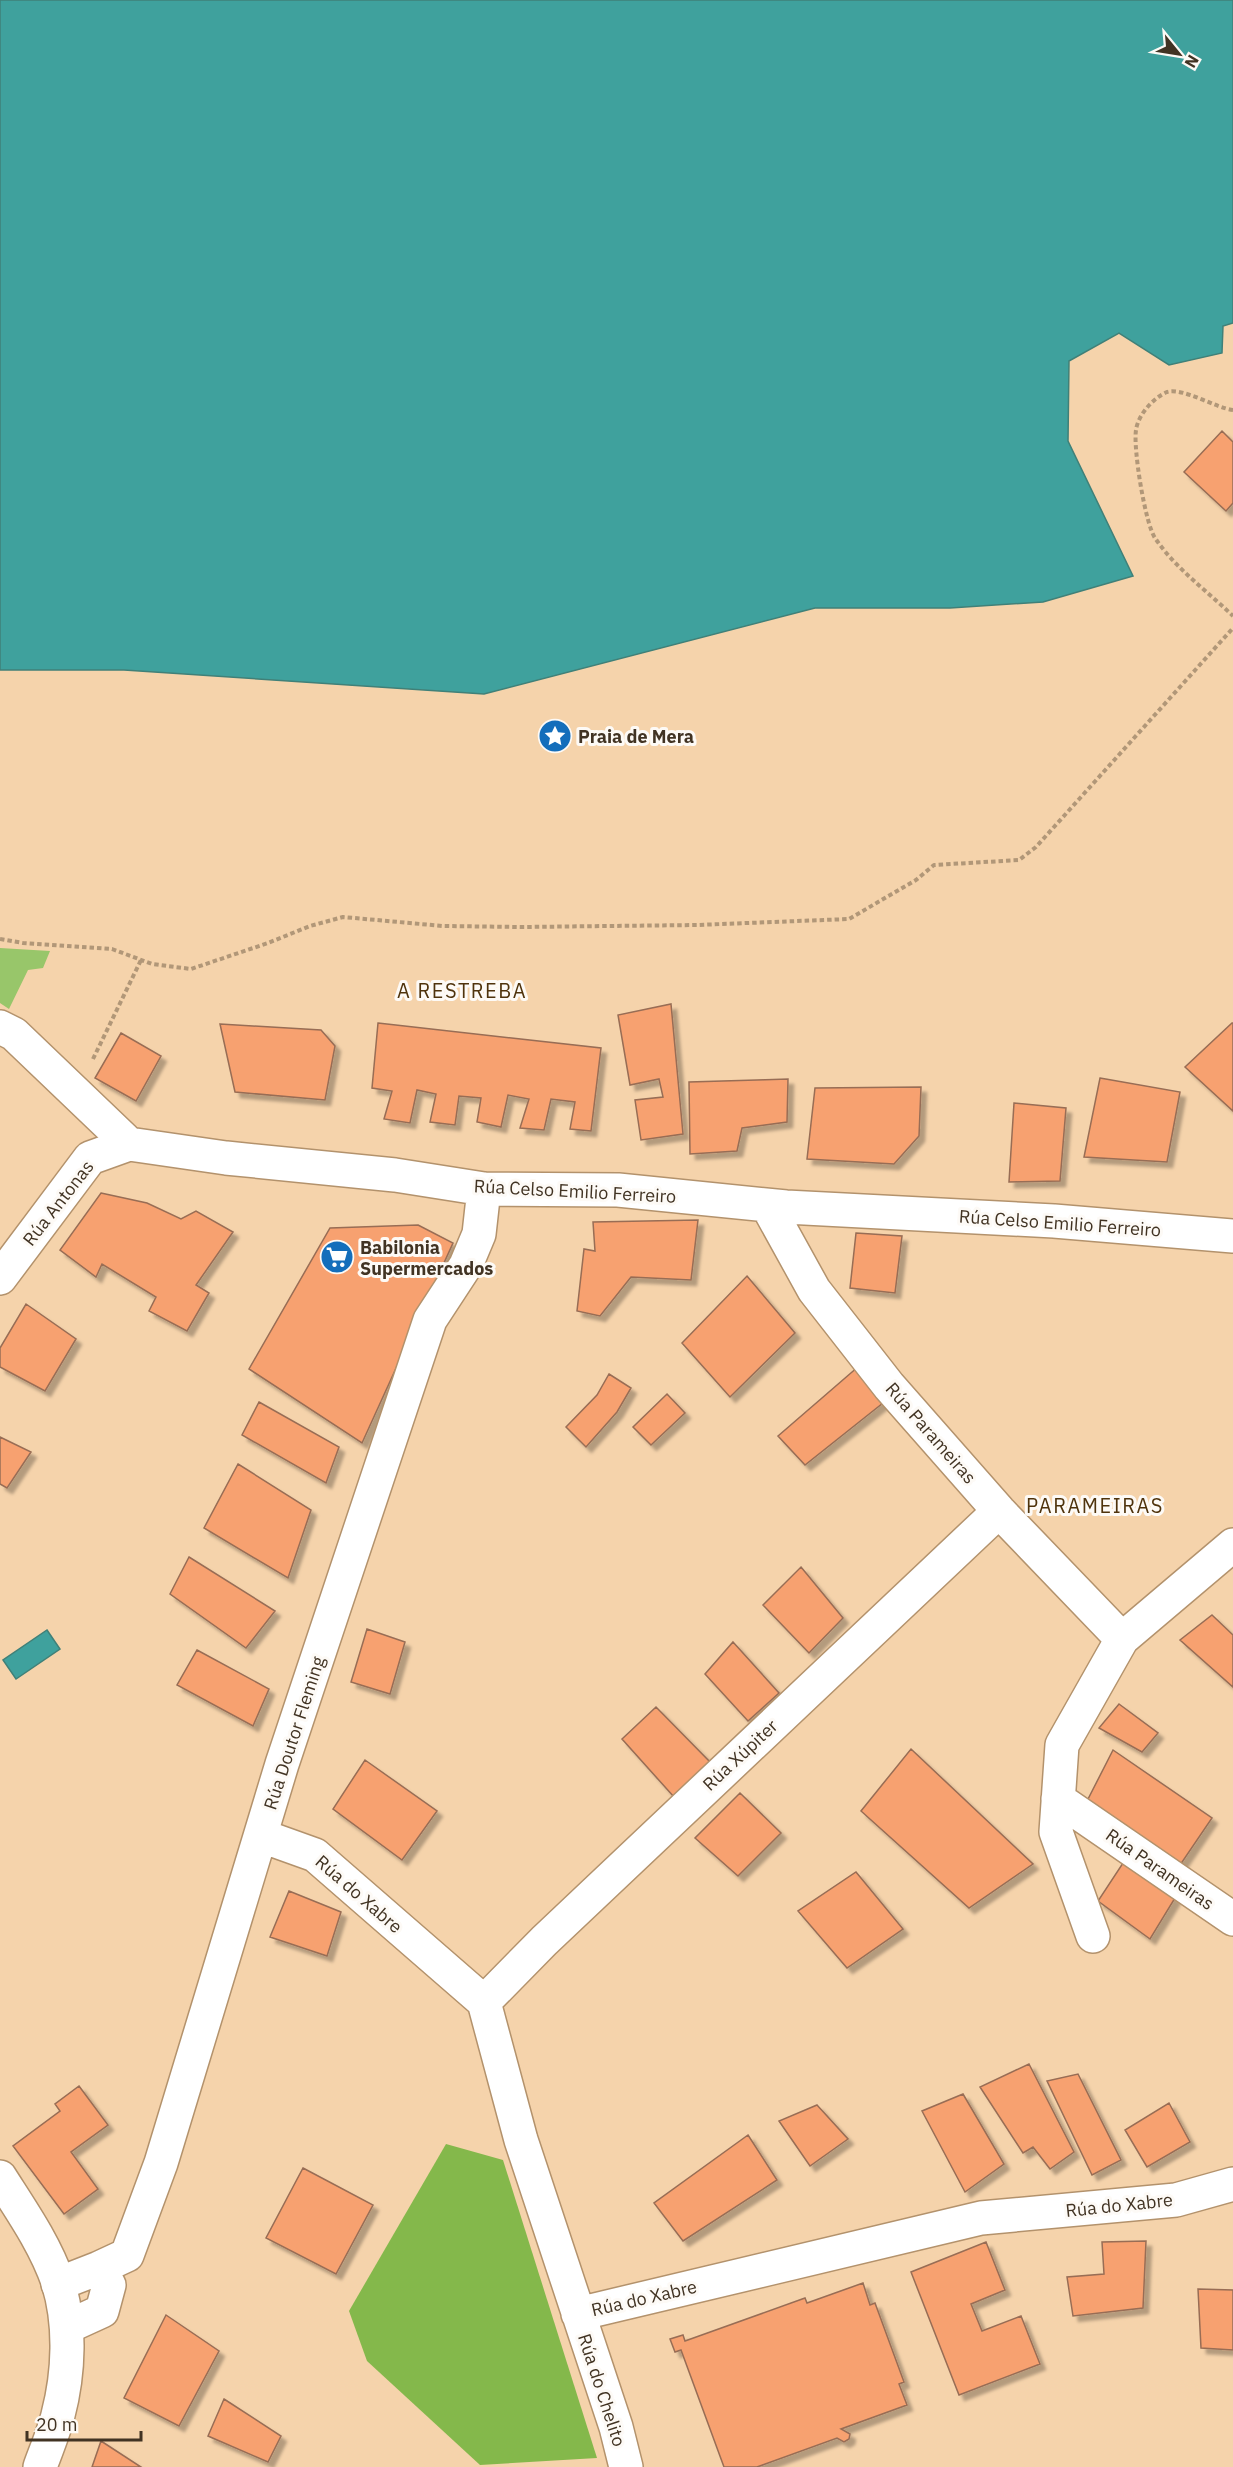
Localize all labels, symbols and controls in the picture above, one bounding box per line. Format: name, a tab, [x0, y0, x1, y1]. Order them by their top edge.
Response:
north arrow	[1149, 24, 1209, 84]
text: N	[1180, 51, 1204, 72]
place icon: Praia de Mera	[537, 718, 573, 754]
place label: Praia de Mera	[578, 725, 694, 748]
district label: A RESTREBA	[397, 977, 527, 1004]
street label: Rúa Antonas	[17, 1156, 99, 1250]
street label: Rúa Celso Emilio Ferreiro	[473, 1174, 677, 1208]
street label: Rúa Celso Emilio Ferreiro	[958, 1204, 1162, 1242]
place label: Babilonia Supermercados	[360, 1236, 493, 1280]
supermarket icon: Babilonia Supermercados	[319, 1239, 355, 1275]
street label: Rúa Parameiras	[881, 1377, 981, 1489]
district label: PARAMEIRAS	[1026, 1492, 1164, 1519]
street label: Rúa Doutor Fleming	[258, 1653, 330, 1813]
street label: Rúa Xúpiter	[698, 1714, 783, 1796]
street label: Rúa Parameiras	[1101, 1823, 1219, 1915]
street label: Rúa do Xabre	[311, 1850, 407, 1938]
street label: Rúa do Xabre	[1064, 2188, 1174, 2222]
street label: Rúa do Xabre	[589, 2275, 699, 2321]
street label: Rúa do Chelito	[573, 2331, 631, 2449]
scale bar	[27, 2404, 141, 2442]
text: 20 m	[36, 2413, 78, 2436]

